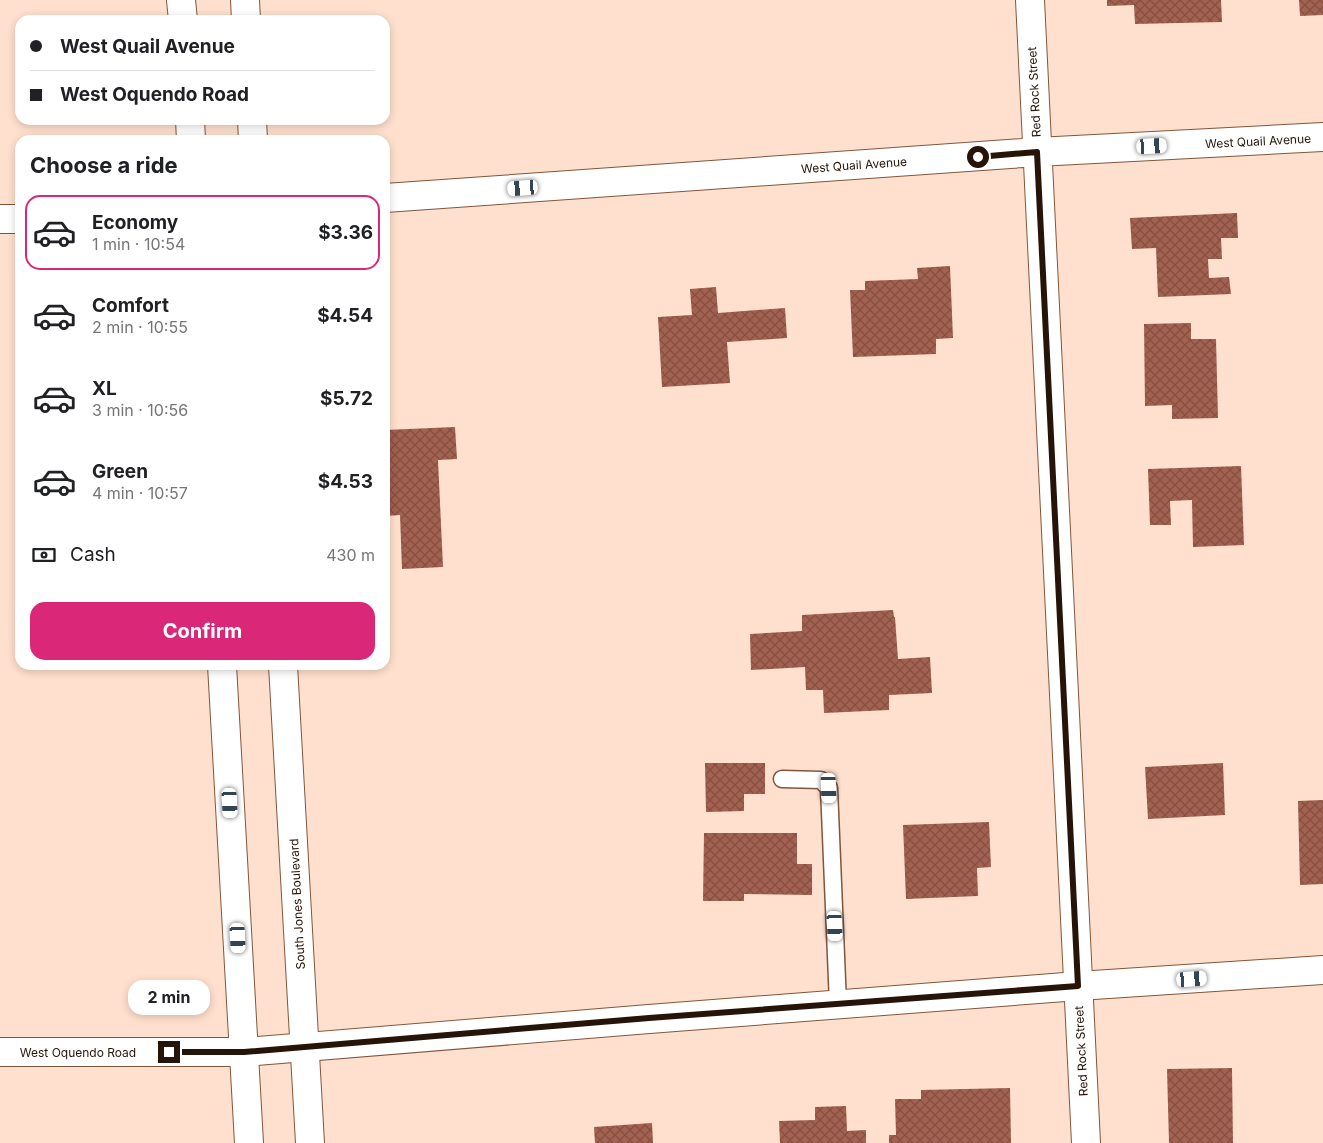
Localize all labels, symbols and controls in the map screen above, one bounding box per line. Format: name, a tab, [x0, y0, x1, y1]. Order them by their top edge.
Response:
text: West Quail Avenue	[60, 35, 235, 58]
street label: Red Rock Street	[1024, 46, 1044, 138]
text: West Oquendo Road	[60, 83, 249, 106]
street label: West Quail Avenue	[1205, 131, 1311, 151]
car	[1136, 138, 1167, 154]
route start	[967, 146, 989, 168]
text: Choose a ride	[30, 152, 178, 178]
street label: West Quail Avenue	[801, 154, 907, 176]
car	[507, 179, 538, 197]
icon: car	[32, 210, 77, 255]
text: Economy	[92, 211, 178, 234]
text: $3.36	[318, 221, 373, 244]
text: 1 min · 10:54	[92, 234, 185, 254]
icon: car	[32, 293, 77, 338]
text: Comfort	[92, 294, 169, 317]
text: $4.54	[317, 304, 373, 327]
text: 2 min · 10:55	[92, 317, 188, 337]
icon: car	[32, 376, 77, 421]
text: XL	[92, 377, 117, 400]
text: $5.72	[320, 387, 373, 410]
text: 3 min · 10:56	[92, 400, 188, 420]
icon: car	[32, 459, 77, 504]
text: Green	[92, 460, 148, 483]
text: $4.53	[318, 470, 373, 493]
text: 4 min · 10:57	[92, 483, 188, 503]
icon: cash	[30, 541, 58, 569]
text: Cash	[70, 543, 116, 566]
text: 430 m	[326, 545, 375, 565]
button: Confirm	[30, 602, 375, 660]
car	[820, 773, 837, 803]
car	[221, 788, 238, 818]
street label: South Jones Boulevard	[286, 838, 308, 970]
car	[826, 911, 843, 941]
car	[229, 923, 246, 953]
car	[1176, 970, 1207, 988]
callout: 2 min	[128, 980, 210, 1014]
text: 2 min	[148, 987, 190, 1007]
street label: Red Rock Street	[1071, 1005, 1091, 1097]
route end	[158, 1041, 180, 1063]
street label: West Oquendo Road	[20, 1045, 136, 1060]

